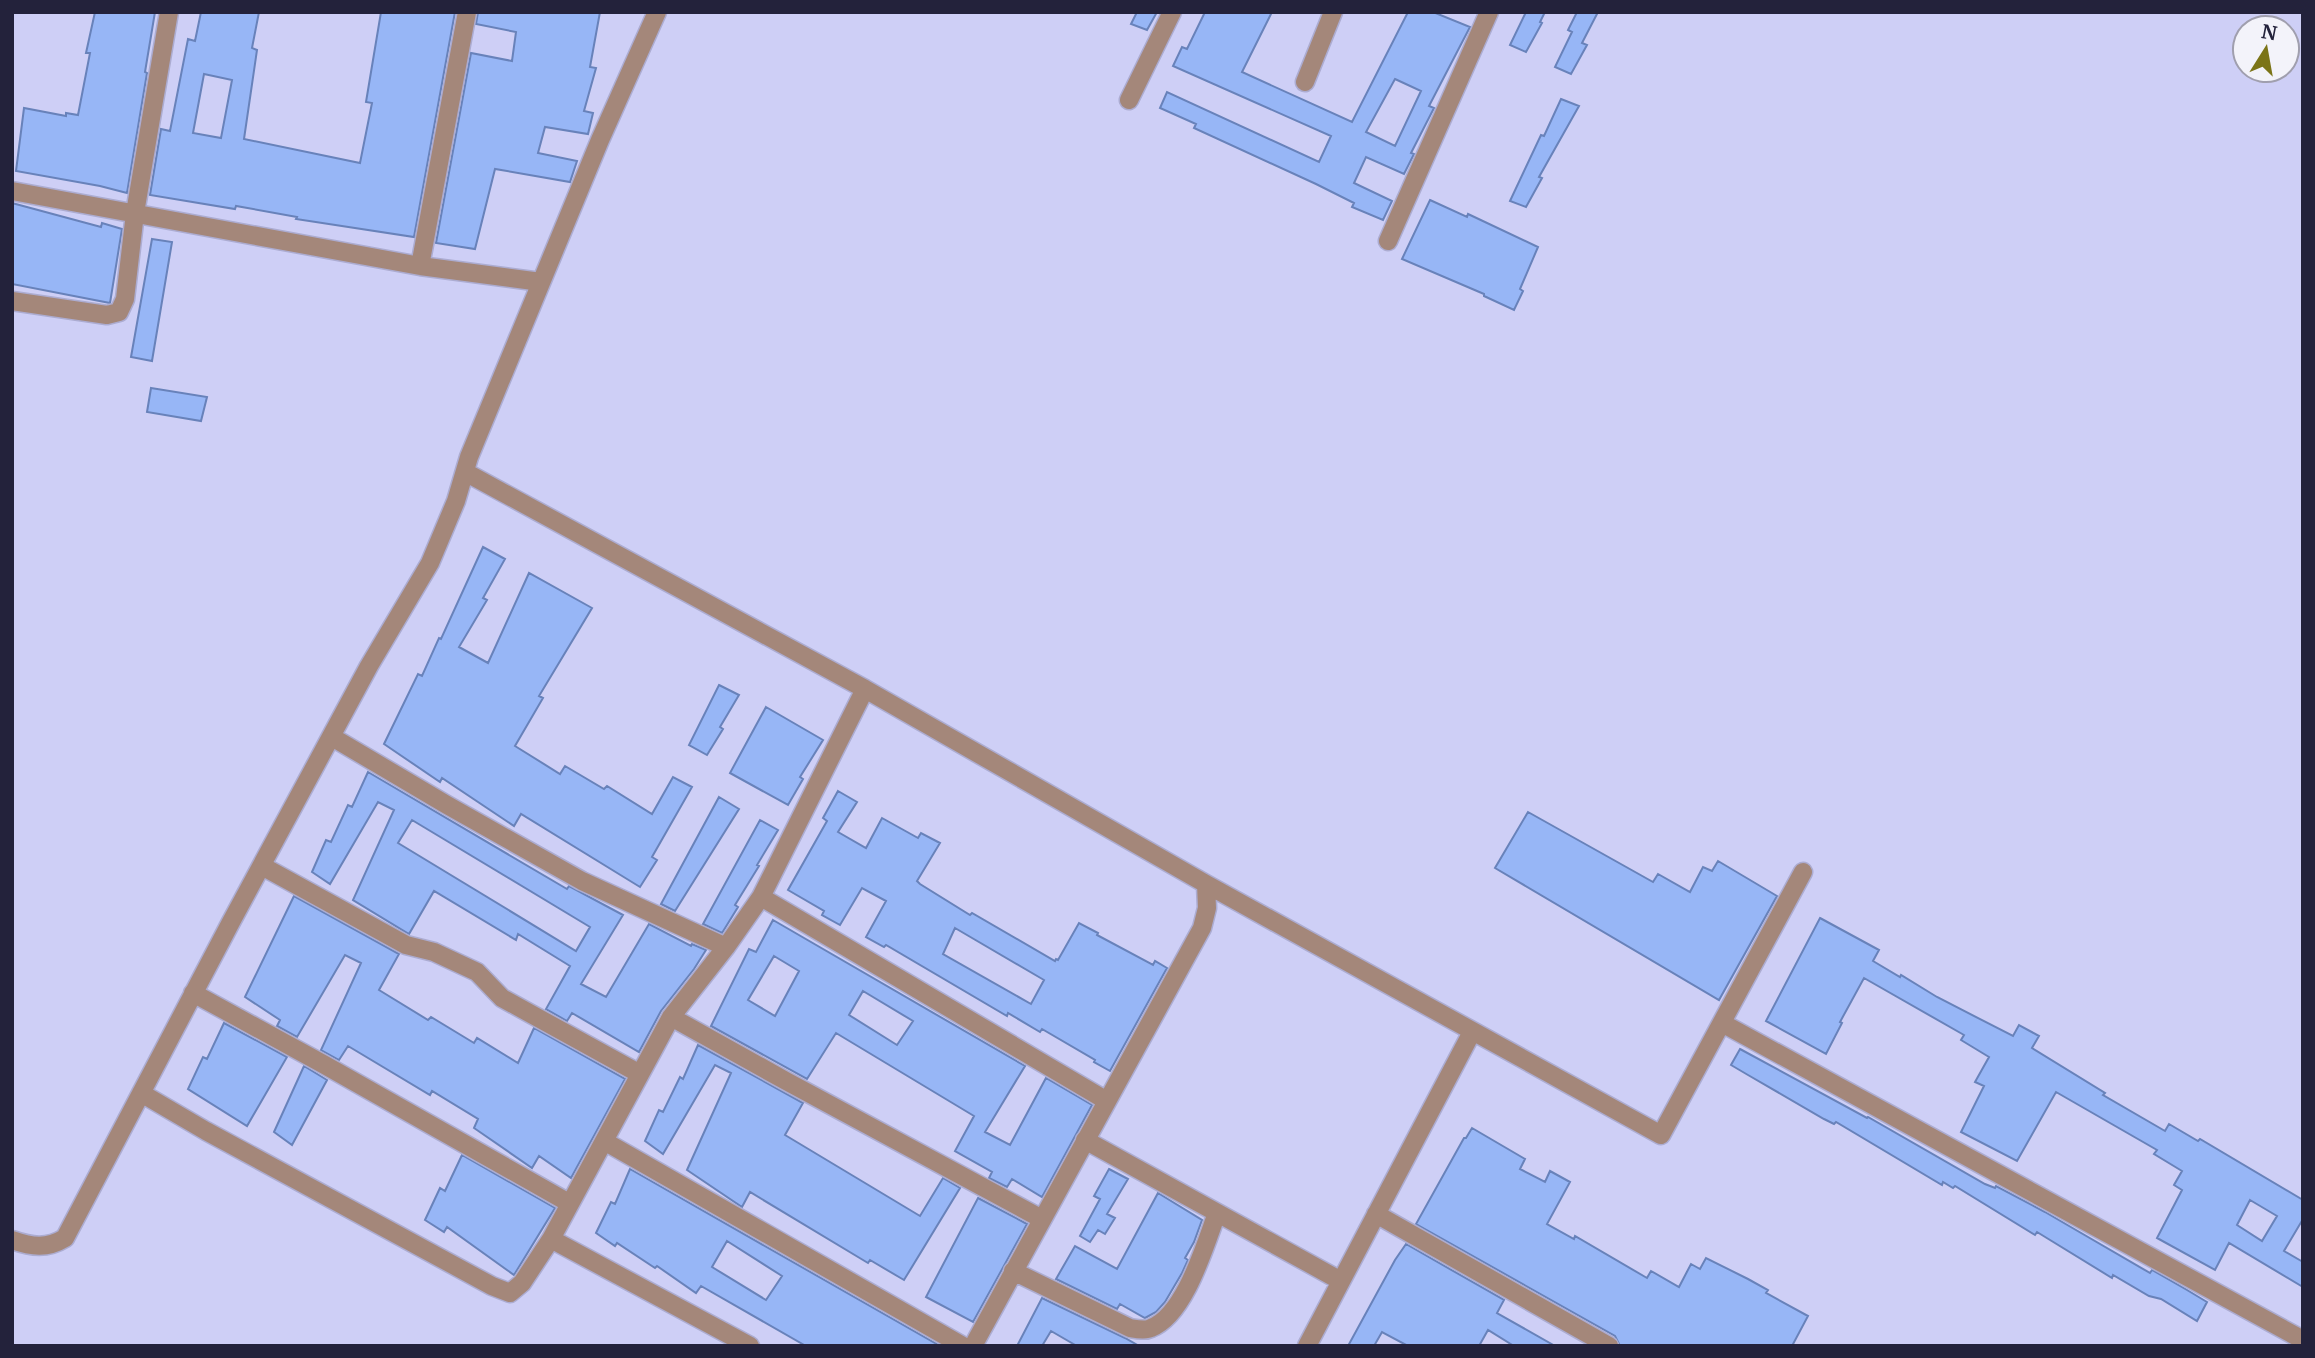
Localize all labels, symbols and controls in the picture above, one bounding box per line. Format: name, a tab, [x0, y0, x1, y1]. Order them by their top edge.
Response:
north arrow	[2231, 14, 2301, 84]
text: N	[2260, 19, 2279, 46]

